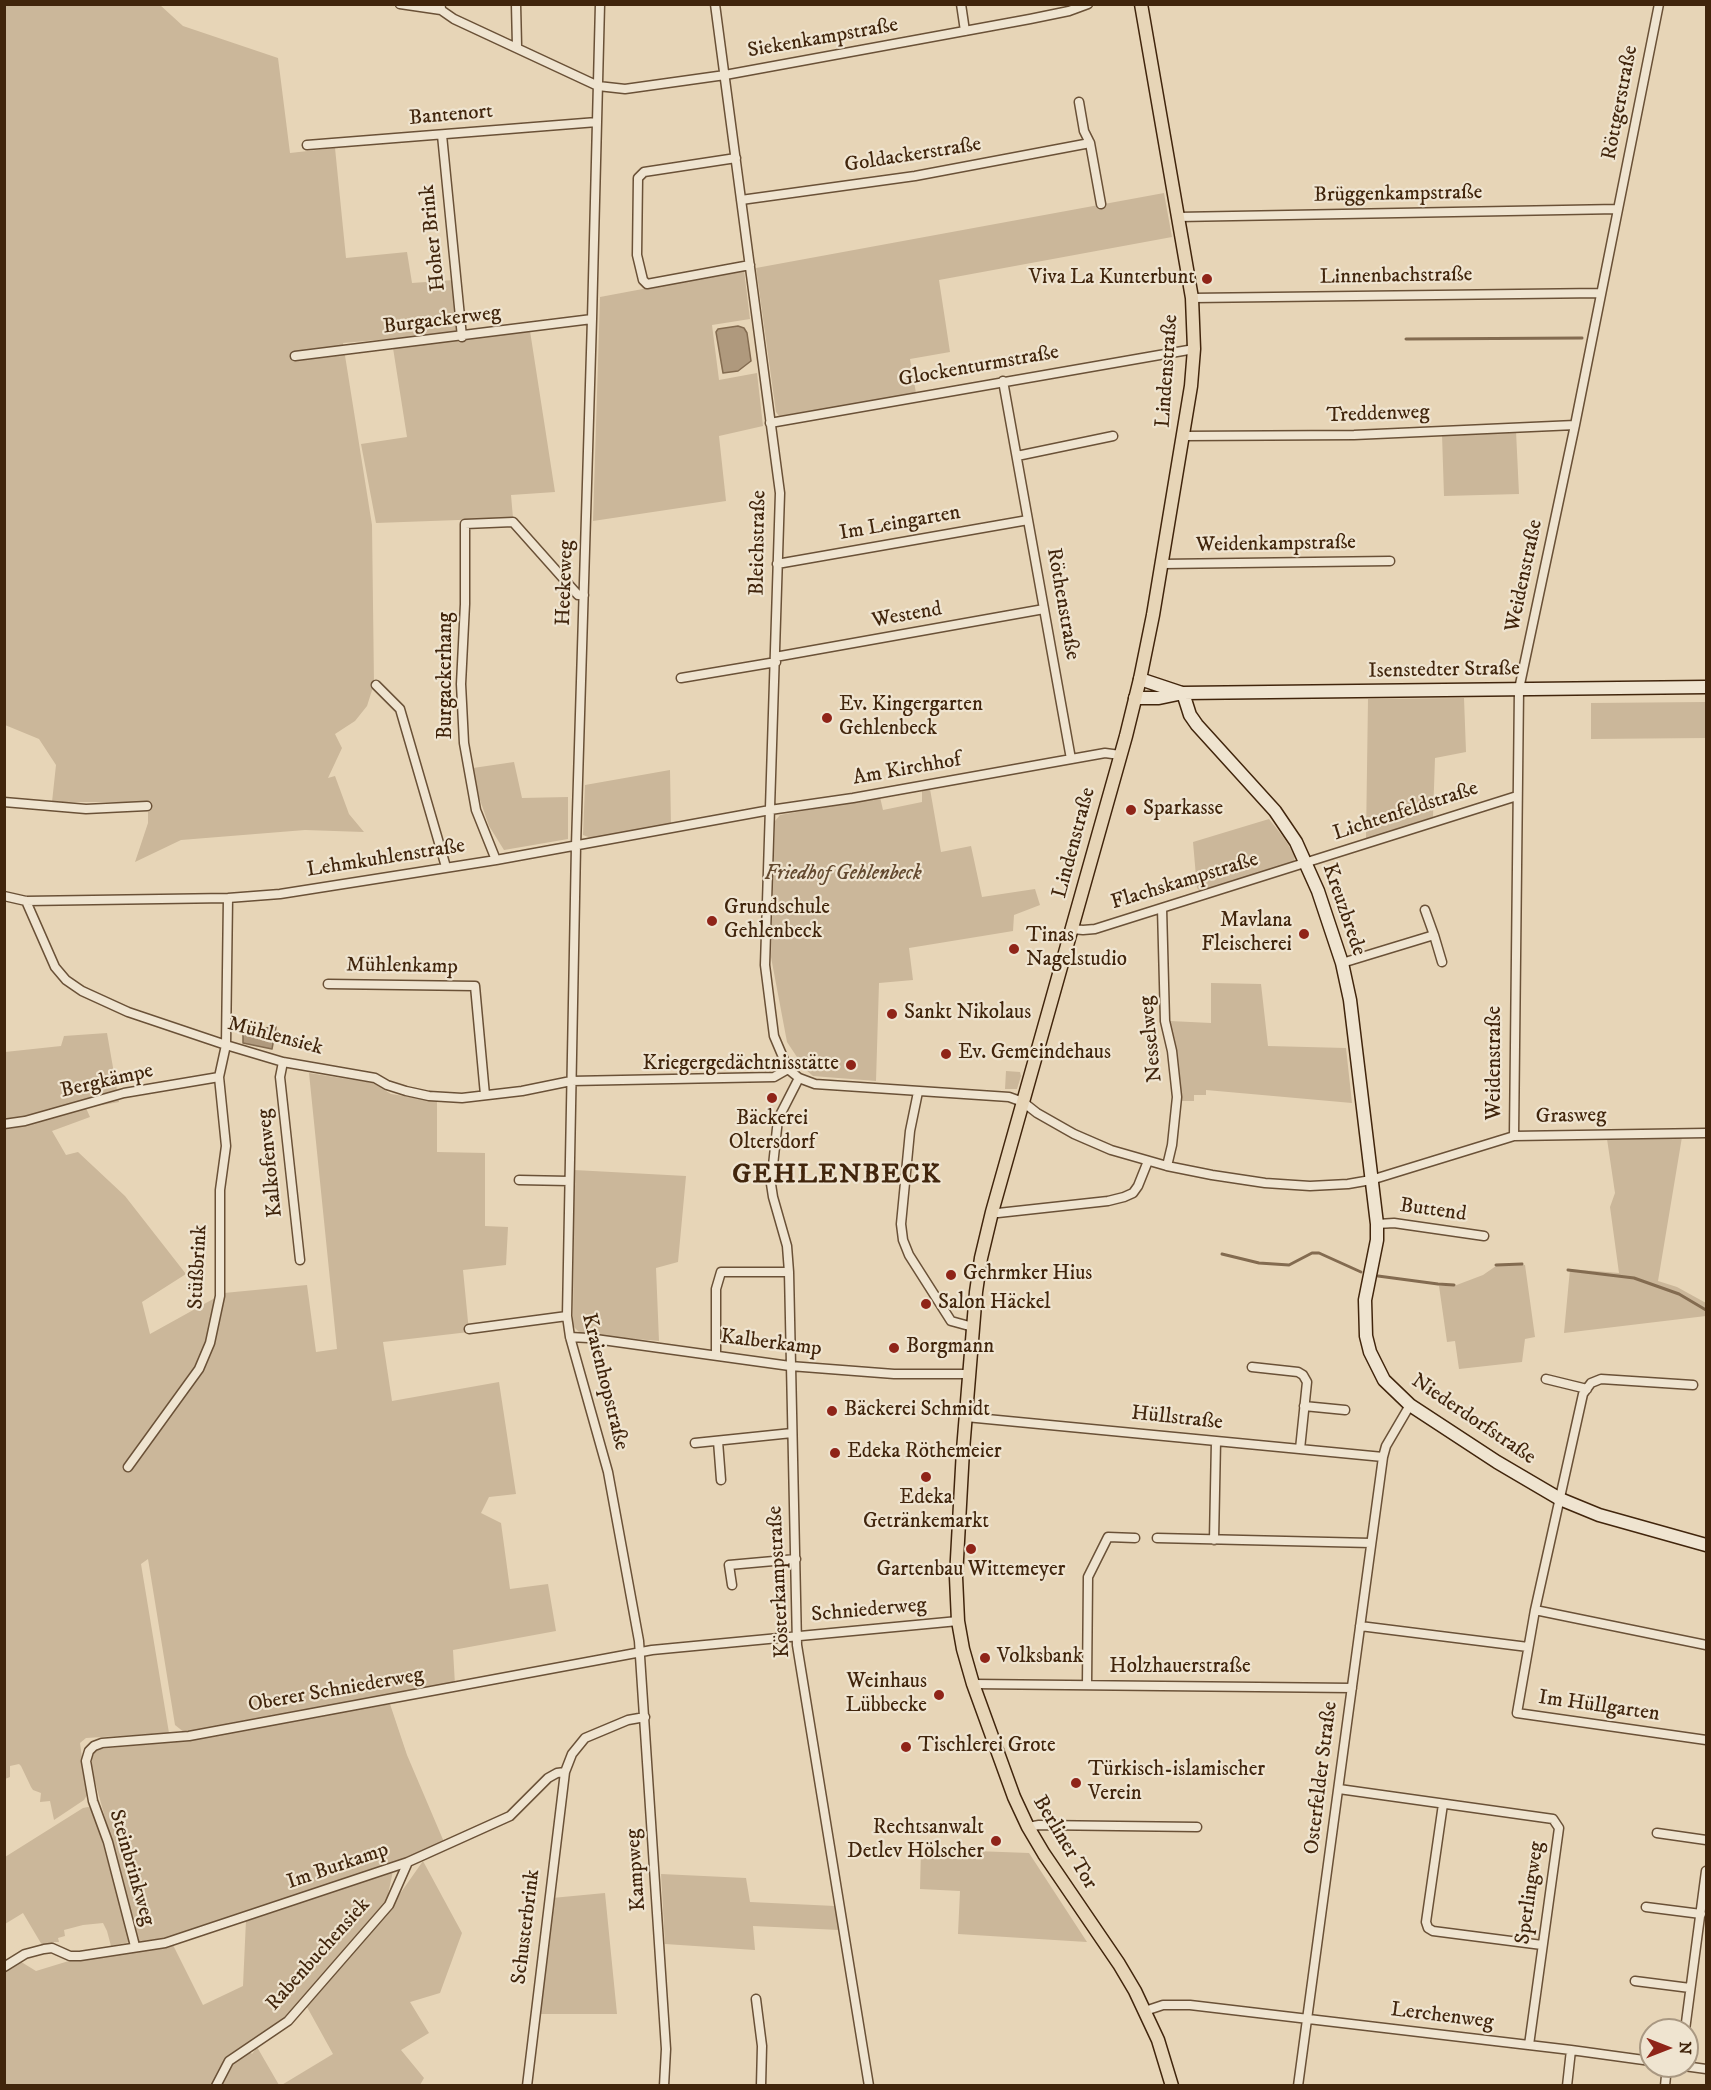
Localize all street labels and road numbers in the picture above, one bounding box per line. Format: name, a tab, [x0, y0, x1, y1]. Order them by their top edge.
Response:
street label: Siekenkampstraße	[746, 13, 900, 65]
street label: Röttgerstraße	[1598, 44, 1644, 162]
street label: Bantenort	[408, 100, 494, 132]
street label: Goldackerstraße	[843, 133, 983, 179]
street label: Brüggenkampstraße	[1313, 181, 1483, 209]
street label: Hoher Brink	[416, 183, 452, 293]
street label: Linnenbachstraße	[1319, 263, 1473, 291]
street label: Burgackerweg	[382, 301, 502, 341]
street label: Lindenstraße	[1151, 314, 1185, 428]
street label: Glockenturmstraße	[897, 341, 1061, 393]
street label: Treddenweg	[1326, 401, 1430, 429]
street label: Bleichstraße	[745, 490, 773, 596]
street label: Im Leingarten	[837, 501, 963, 547]
street label: Weidenstraße	[1501, 517, 1549, 635]
street label: Weidenkampstraße	[1196, 531, 1356, 559]
street label: Heekeweg	[552, 540, 580, 626]
street label: Röthenstraße	[1040, 546, 1084, 662]
street label: Westend	[870, 597, 944, 635]
street label: Burgackerhang	[434, 612, 460, 740]
street label: Isenstedter Straße	[1368, 657, 1520, 685]
street label: Am Kirchhof	[851, 748, 963, 792]
street label: Lichtenfeldstraße	[1330, 777, 1482, 847]
street label: Lindenstraße	[1048, 785, 1102, 901]
street label: Lehmkuhlenstraße	[305, 834, 467, 884]
street label: Flachskampstraße	[1108, 848, 1262, 916]
street label: Kreuzbrede	[1315, 861, 1371, 959]
street label: Mühlenkamp	[346, 953, 458, 981]
street label: Nesselweg	[1135, 995, 1169, 1083]
street label: Weidenstraße	[1483, 1006, 1509, 1120]
street label: Mühlensiek	[225, 1012, 325, 1062]
street label: Bergkämpe	[58, 1059, 156, 1105]
street label: Grasweg	[1535, 1104, 1607, 1130]
street label: Kalkofenweg	[253, 1108, 289, 1218]
street label: Buttend	[1398, 1194, 1468, 1228]
street label: Stüßbrink	[184, 1224, 214, 1310]
street label: Kraienhopstraße	[575, 1311, 633, 1453]
street label: Kalberkamp	[719, 1325, 823, 1363]
street label: Niederdorfstraße	[1406, 1369, 1540, 1471]
street label: Hüllstraße	[1130, 1402, 1224, 1436]
street label: Kösterkampstraße	[763, 1505, 797, 1659]
street label: Schniederweg	[810, 1593, 928, 1629]
street label: Holzhauerstraße	[1109, 1655, 1251, 1681]
street label: Oberer Schniederweg	[246, 1663, 426, 1719]
street label: Im Hüllgarten	[1537, 1686, 1661, 1728]
street label: Osterfelder Straße	[1300, 1700, 1344, 1856]
street label: Berliner Tor	[1026, 1792, 1102, 1894]
street label: Steinbrinkweg	[102, 1807, 160, 1929]
street label: Kampweg	[622, 1828, 652, 1912]
street label: Im Burkamp	[284, 1838, 392, 1896]
street label: Sperlingweg	[1511, 1840, 1551, 1946]
street label: Schusterbrink	[507, 1868, 547, 1986]
street label: Rabenbuchensiek	[262, 1893, 376, 2017]
street label: Lerchenweg	[1389, 1998, 1495, 2036]

